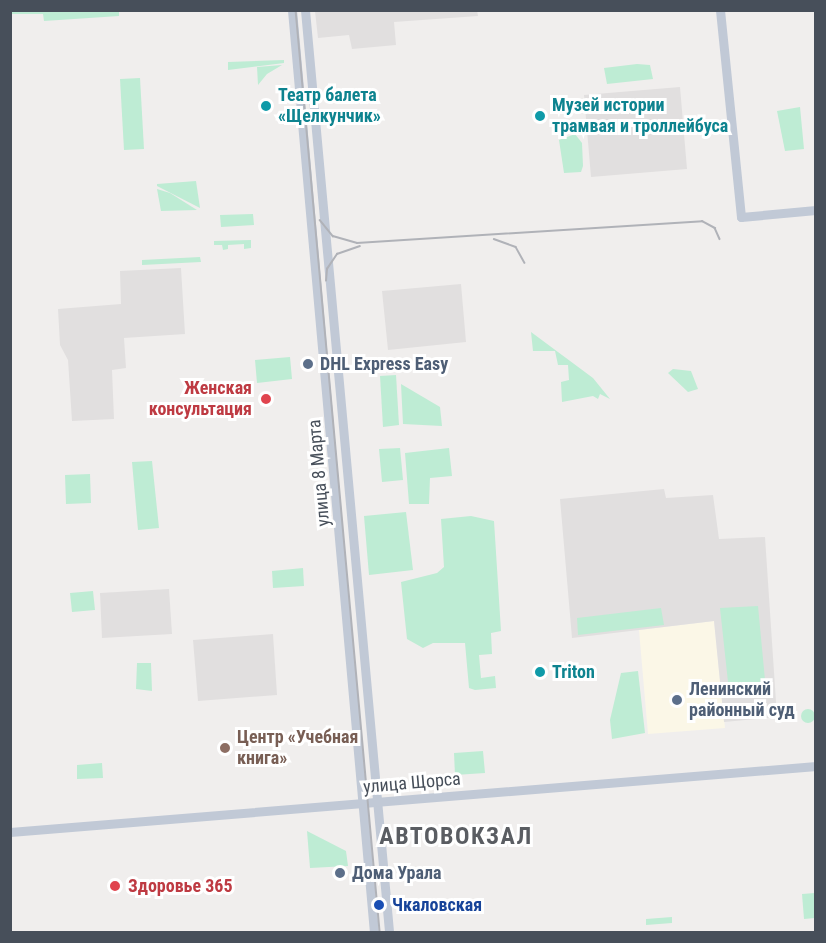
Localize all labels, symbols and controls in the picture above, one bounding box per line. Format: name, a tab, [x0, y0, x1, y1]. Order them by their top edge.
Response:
place label: Театр балета «Щелкунчик»	[278, 85, 381, 128]
place label: Музей истории трамвая и троллейбуса	[552, 95, 728, 138]
marker: Театр балета «Щелкунчик»	[259, 99, 273, 113]
marker: Музей истории трамвая и троллейбуса	[533, 109, 547, 123]
place label: DHL Express Easy	[320, 353, 448, 375]
marker: DHL Express Easy	[301, 357, 315, 371]
place label: Женская консультация	[149, 378, 252, 420]
marker: Женская консультация	[257, 390, 275, 408]
street label: улица 8 Марта	[304, 419, 334, 527]
place label: Triton	[552, 661, 595, 683]
marker: Triton	[533, 665, 547, 679]
place label: Ленинский районный суд	[689, 679, 795, 722]
marker: Ленинский районный суд	[670, 693, 684, 707]
place label: Центр «Учебная книга»	[237, 727, 358, 770]
marker: Центр «Учебная книга»	[218, 741, 232, 755]
street label: улица Щорса	[362, 768, 462, 798]
district label: АВТОВОКЗАЛ	[379, 823, 533, 851]
place label: Дома Урала	[352, 862, 441, 884]
marker: Дома Урала	[333, 866, 347, 880]
place label: Здоровье 365	[128, 875, 233, 897]
marker: Здоровье 365	[106, 877, 124, 895]
place label: Чкаловская	[392, 894, 482, 916]
marker: Чкаловская	[370, 896, 388, 914]

